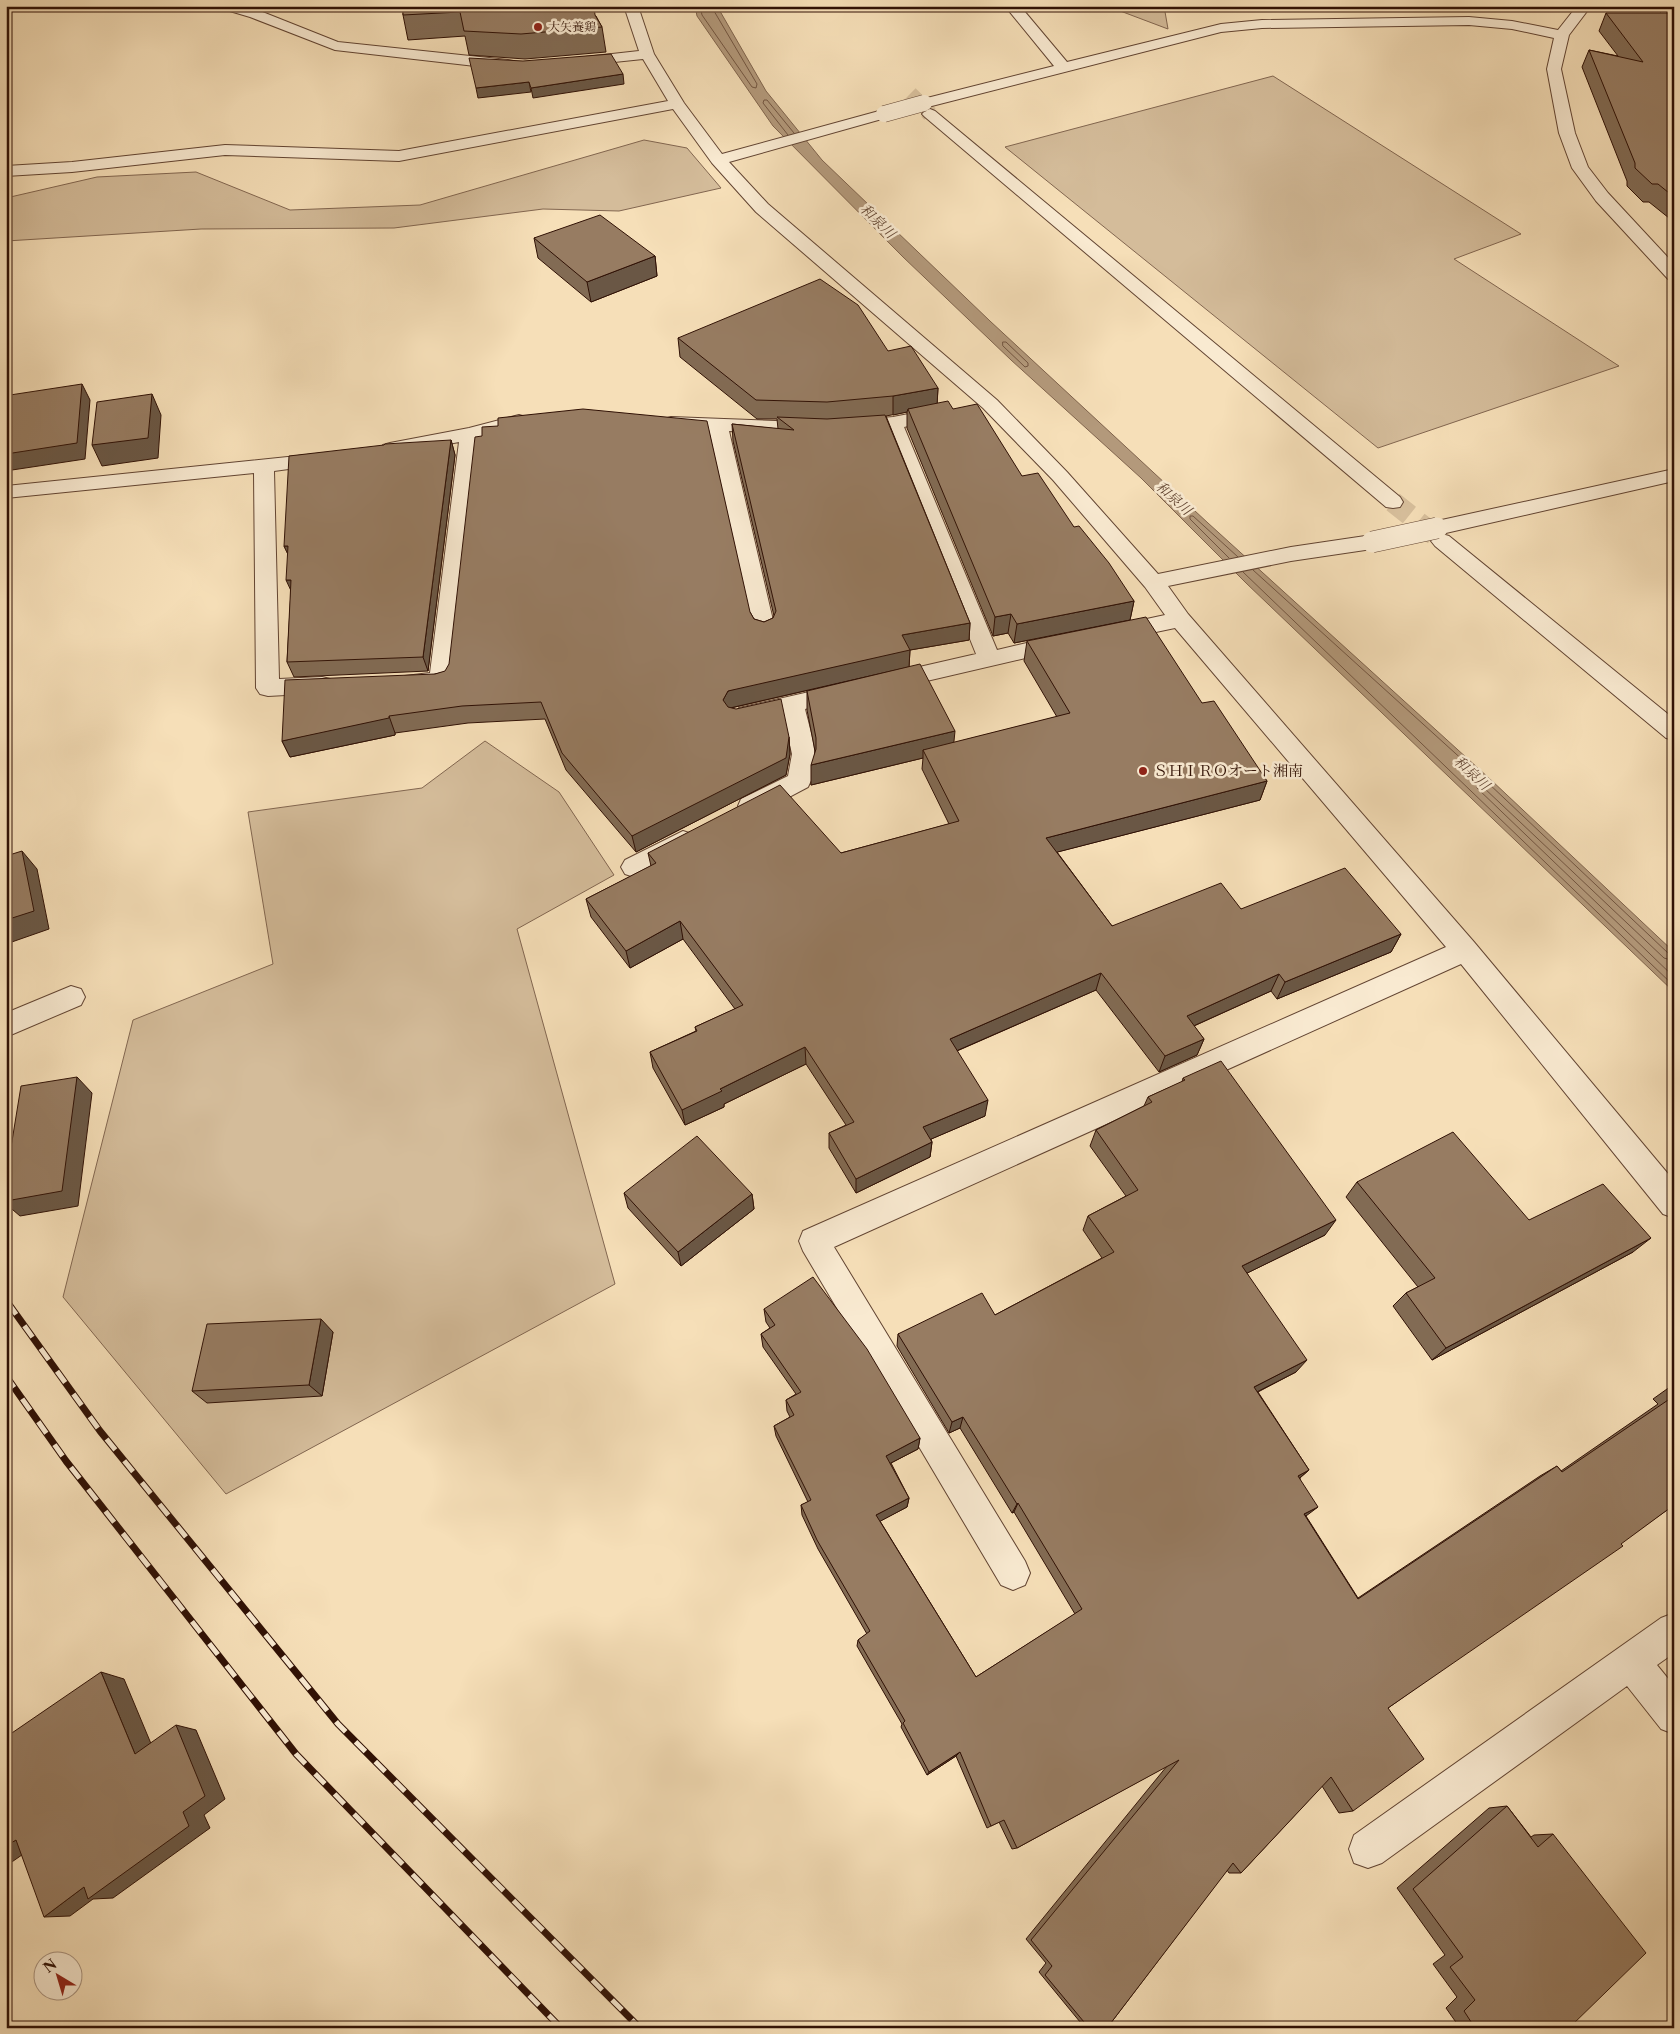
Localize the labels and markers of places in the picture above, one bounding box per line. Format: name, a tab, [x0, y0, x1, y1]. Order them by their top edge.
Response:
place label: 大矢養鶏	[548, 19, 596, 34]
marker: 大矢養鶏	[532, 21, 544, 33]
place label: ＳＨＩＲＯオート湘南	[1153, 761, 1303, 780]
marker: ＳＨＩＲＯオート湘南	[1137, 765, 1149, 777]

